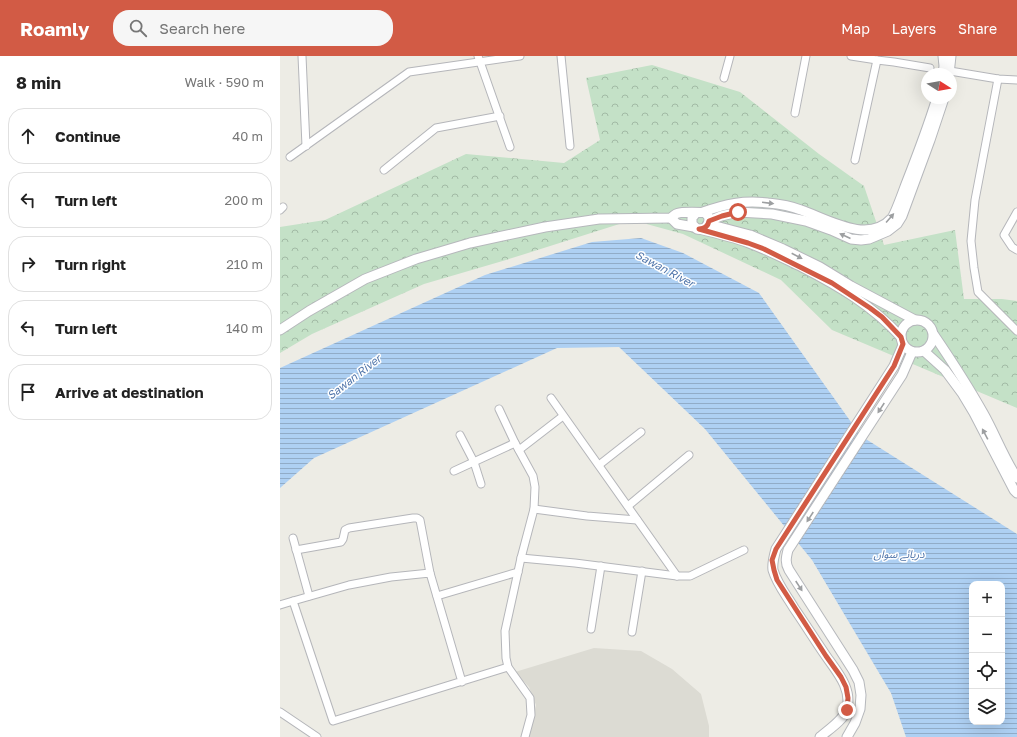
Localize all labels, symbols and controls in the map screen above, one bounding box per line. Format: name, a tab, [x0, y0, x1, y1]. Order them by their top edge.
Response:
search box	[113, 10, 393, 46]
text: Roamly	[20, 17, 89, 40]
icon: search	[127, 17, 149, 39]
text: Search here	[159, 19, 245, 37]
text: Map	[841, 20, 870, 37]
text: Layers	[892, 20, 936, 37]
text: Share	[958, 20, 997, 37]
north arrow	[921, 68, 957, 104]
text: 8 min	[16, 72, 61, 93]
text: Walk · 590 m	[185, 74, 264, 90]
icon: ahead	[17, 125, 39, 147]
text: Continue	[55, 127, 121, 145]
text: 40 m	[232, 128, 263, 144]
icon: left	[17, 189, 39, 211]
text: Turn left	[55, 191, 117, 209]
text: 200 m	[225, 192, 263, 208]
one-way arrow	[762, 200, 774, 206]
route start	[729, 203, 747, 221]
one-way arrow	[885, 213, 894, 223]
one-way arrow	[839, 233, 850, 239]
water label: Sawan River	[634, 248, 698, 290]
icon: right	[17, 253, 39, 275]
one-way arrow	[792, 253, 803, 259]
text: Turn right	[55, 255, 126, 273]
text: 210 m	[226, 256, 263, 272]
icon: left	[17, 317, 39, 339]
text: Turn left	[55, 319, 117, 337]
text: 140 m	[226, 320, 263, 336]
water label: Sawan River	[324, 351, 384, 402]
icon: arrive	[17, 381, 39, 403]
text: Arrive at destination	[55, 383, 204, 401]
one-way arrow	[877, 402, 884, 414]
one-way arrow	[982, 429, 989, 440]
one-way arrow	[806, 511, 813, 523]
water label: دریائے سواں	[873, 547, 925, 562]
one-way arrow	[795, 580, 802, 592]
map controls	[969, 581, 1005, 725]
button: +	[969, 581, 1005, 617]
button: −	[969, 617, 1005, 653]
button: locate	[969, 653, 1005, 689]
button: layers	[969, 689, 1005, 725]
route end	[838, 701, 856, 719]

